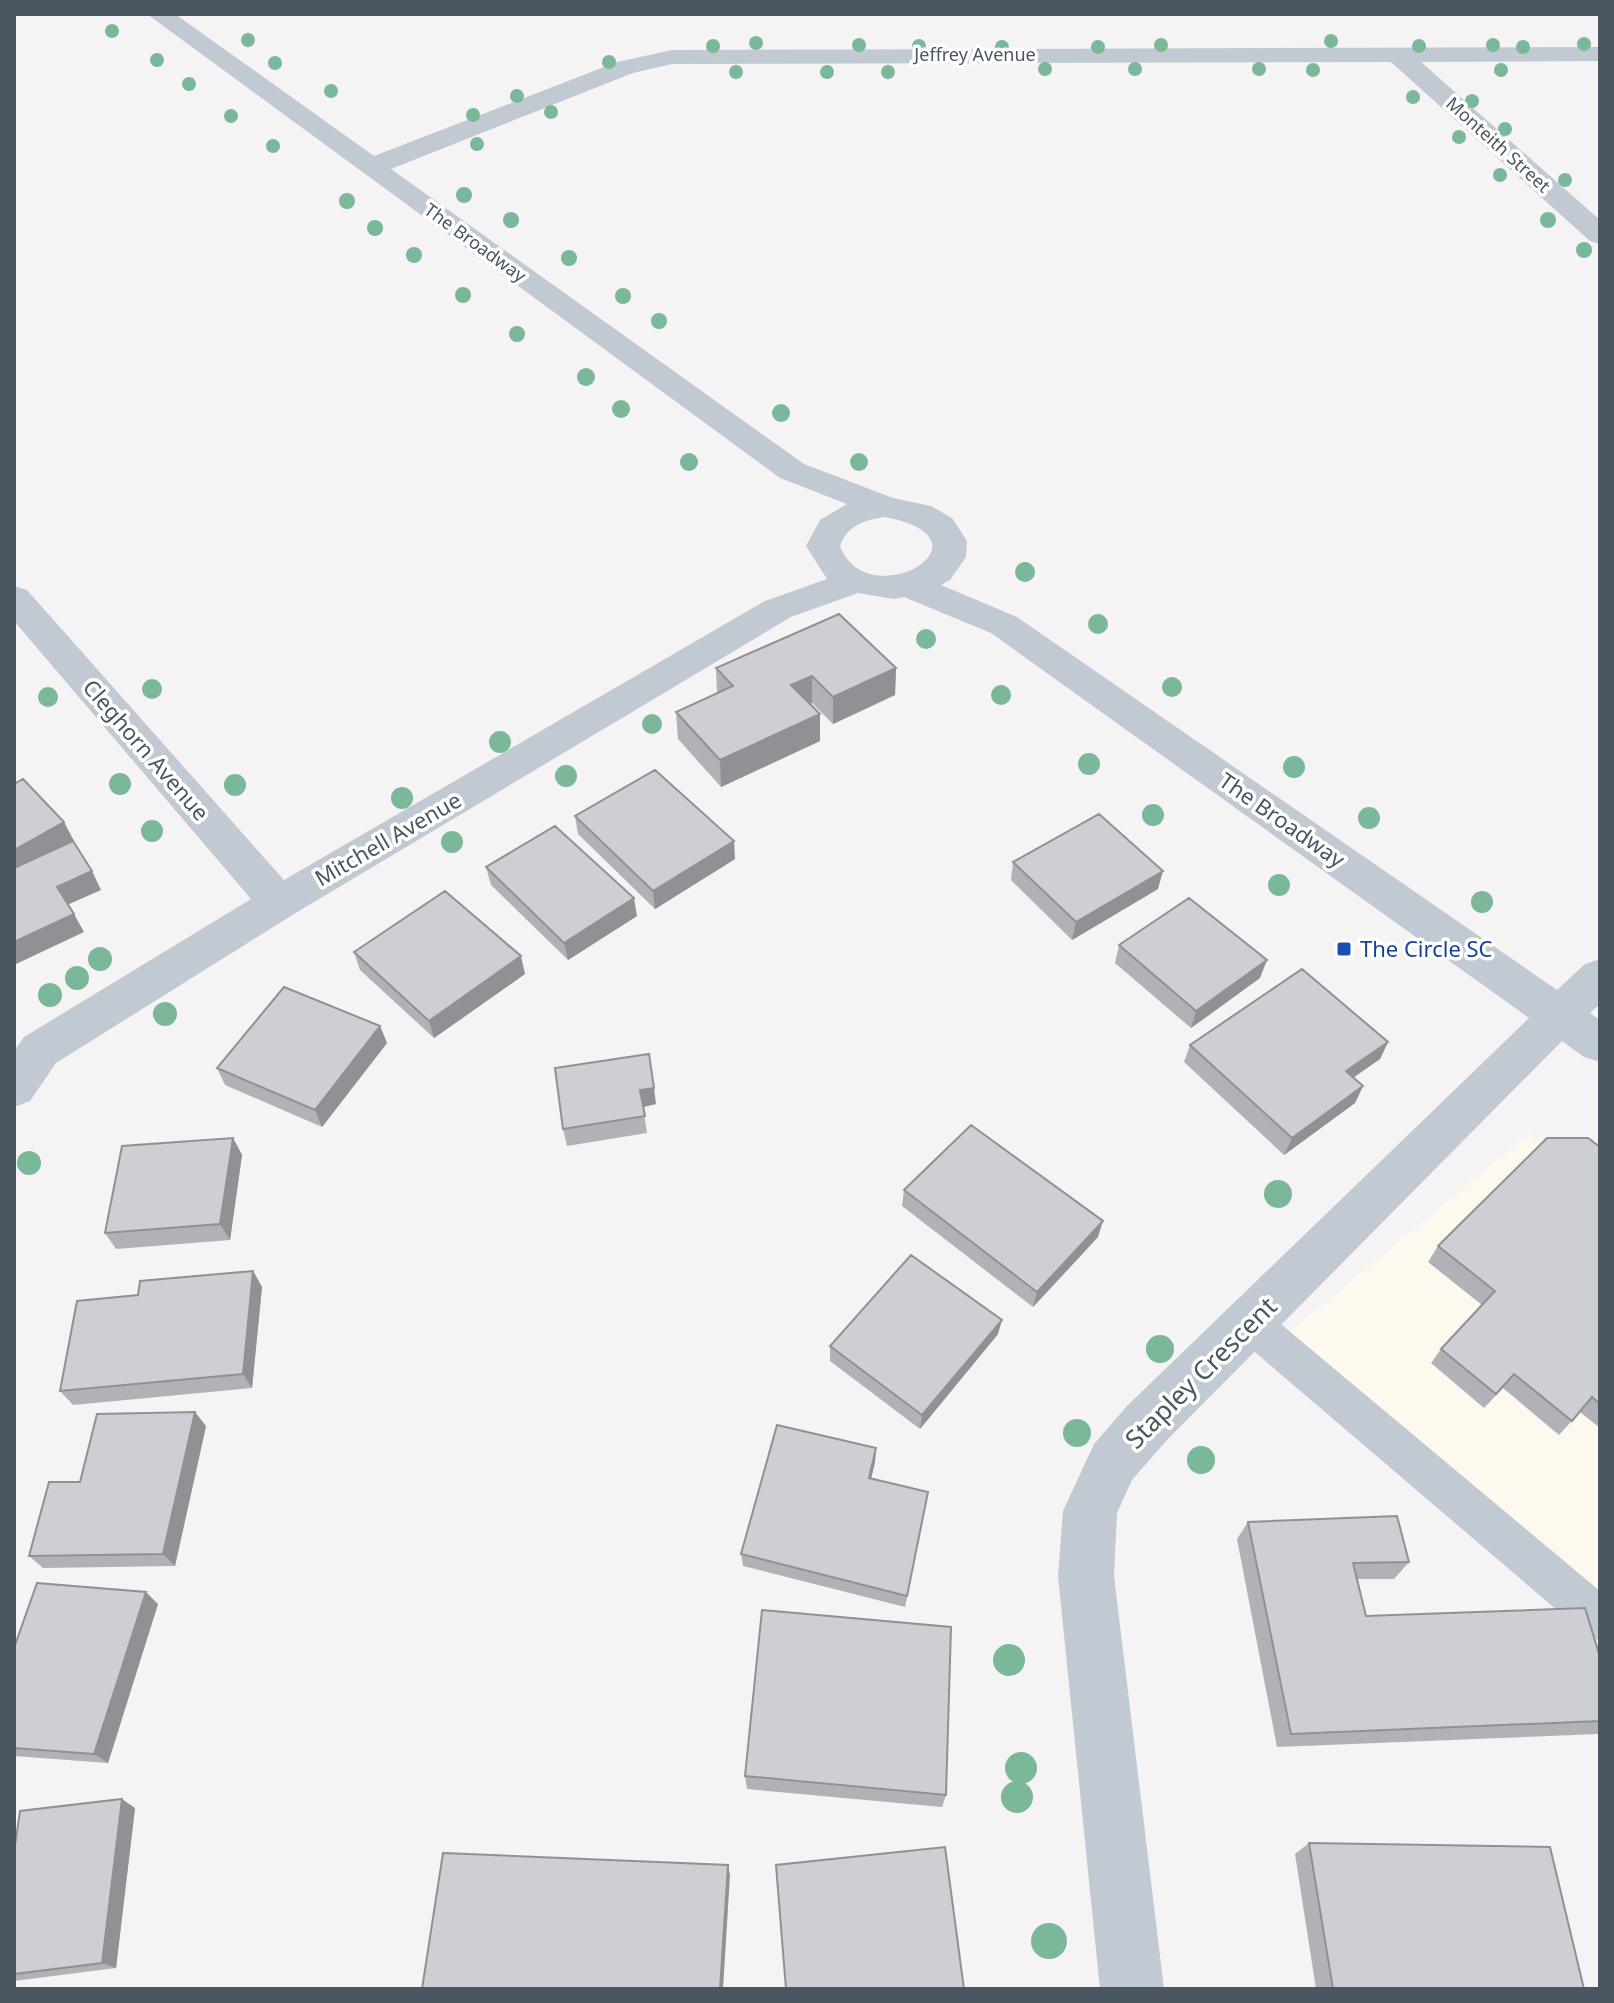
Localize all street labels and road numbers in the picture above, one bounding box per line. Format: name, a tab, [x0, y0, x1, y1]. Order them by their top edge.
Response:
street label: Jeffrey Avenue	[912, 42, 1036, 66]
street label: Monteith Street	[1442, 91, 1556, 198]
street label: The Broadway	[420, 197, 532, 288]
street label: Cleghorn Avenue	[77, 672, 216, 826]
street label: The Broadway	[1214, 765, 1352, 874]
street label: Mitchell Avenue	[309, 784, 466, 892]
street label: Stapley Crescent	[1116, 1288, 1284, 1456]

